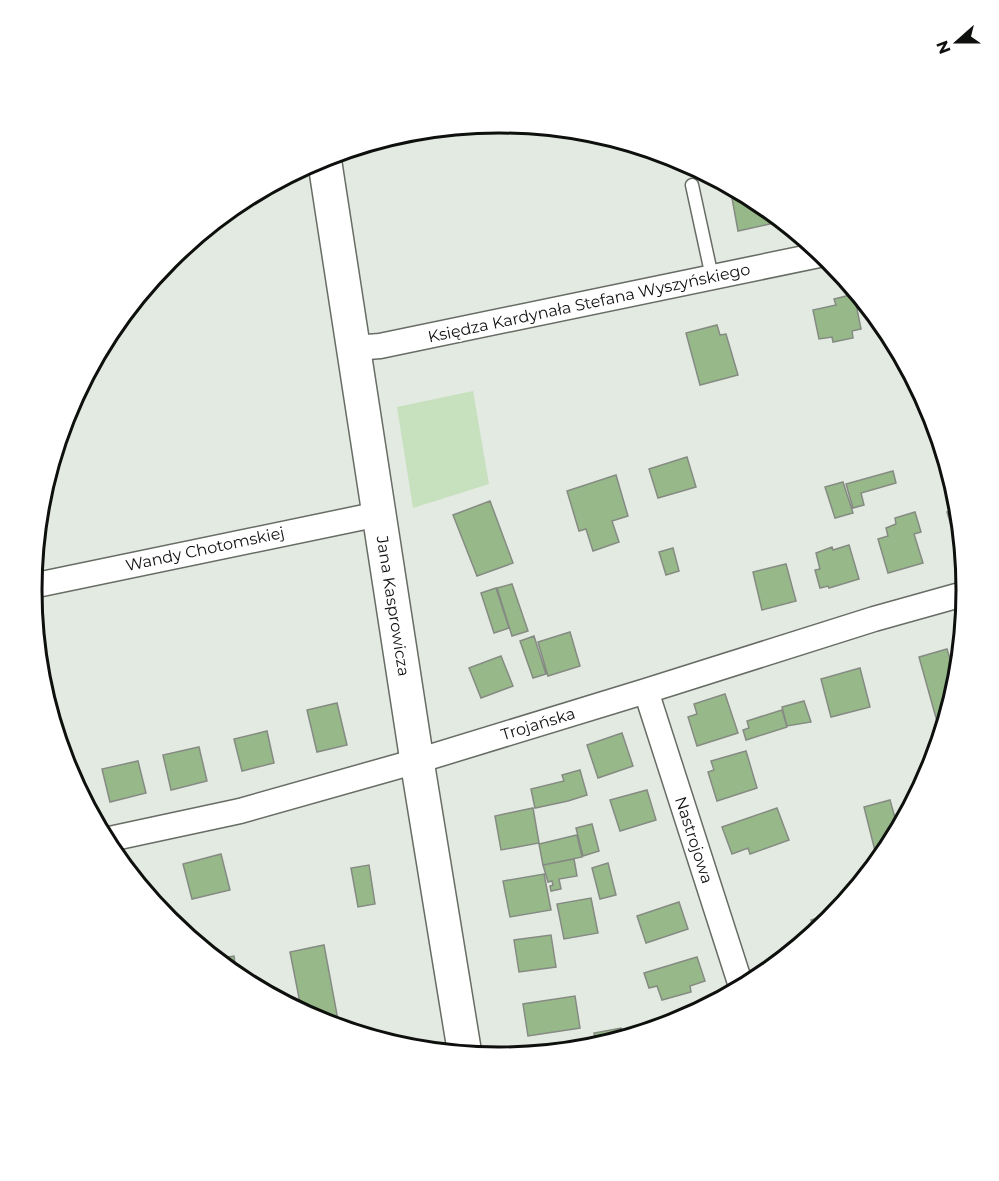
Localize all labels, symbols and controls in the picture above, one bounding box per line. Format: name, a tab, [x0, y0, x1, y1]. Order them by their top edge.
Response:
north arrow	[927, 12, 987, 72]
text: N	[932, 38, 955, 57]
street label: Księdza Kardynała Stefana Wyszyńskiego	[426, 260, 752, 346]
street label: Wandy Chotomskiej	[124, 523, 286, 575]
street label: Jana Kasprowicza	[372, 533, 413, 678]
street label: Trojańska	[499, 704, 577, 744]
street label: Nastrojowa	[671, 794, 717, 886]

